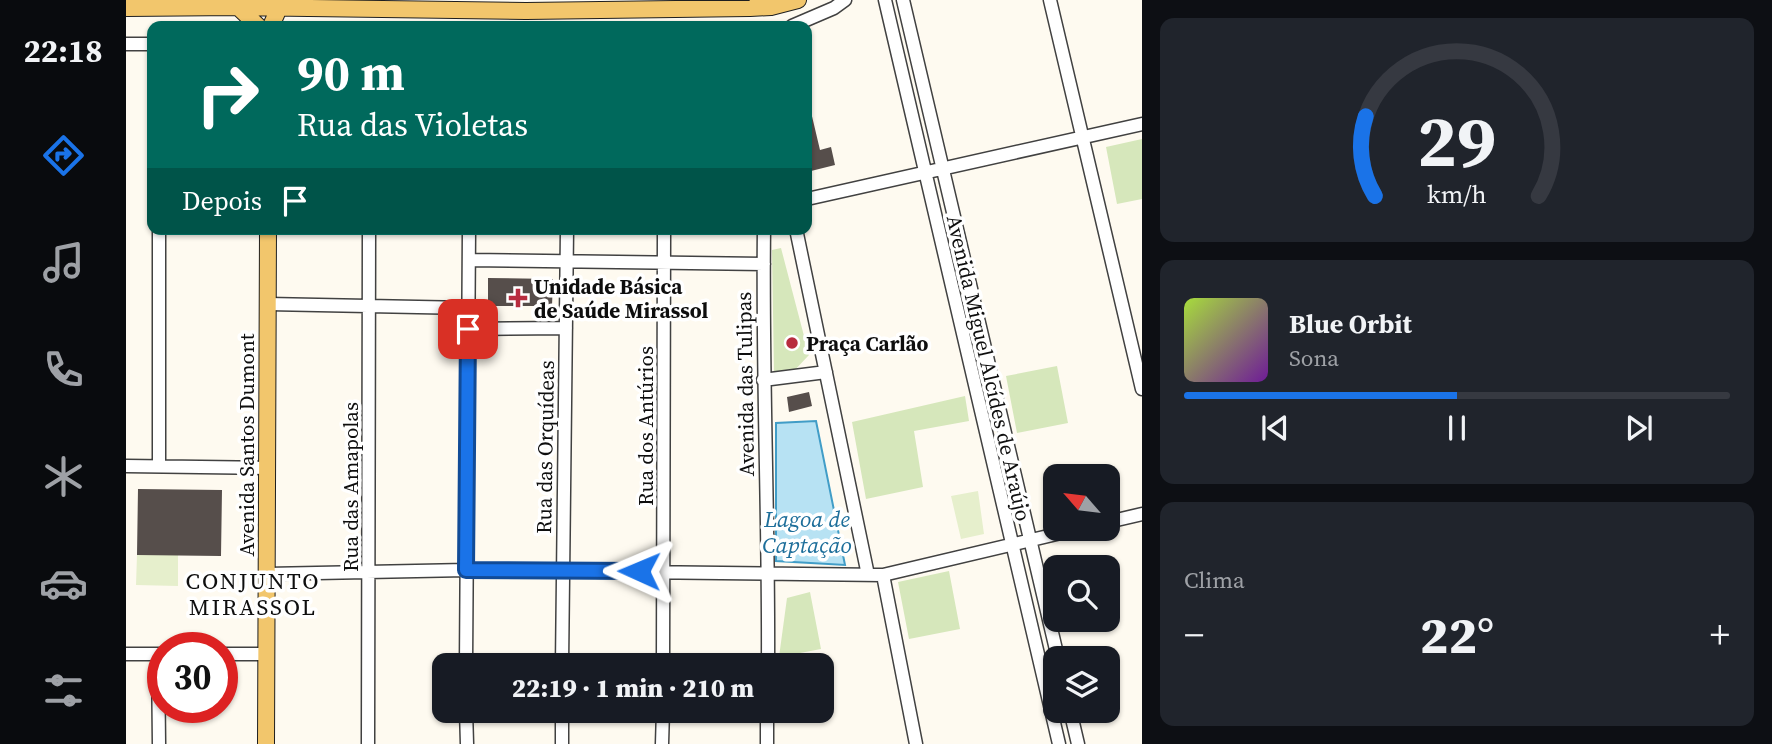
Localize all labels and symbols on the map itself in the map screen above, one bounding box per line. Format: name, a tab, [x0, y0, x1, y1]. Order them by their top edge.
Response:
street label: Avenida Miguel Alcídes de Araújo	[940, 212, 1038, 524]
place label: Unidade Básica de Saúde Mirassol	[534, 272, 709, 325]
marker: Unidade Básica de Saúde Mirassol	[508, 288, 528, 308]
street label: Avenida das Tulipas	[729, 291, 761, 477]
pin	[438, 299, 498, 359]
place label: Praça Carlão	[806, 329, 929, 358]
street label: Avenida Santos Dumont	[232, 333, 261, 557]
marker: Praça Carlão	[784, 335, 800, 351]
street label: Rua dos Antúrios	[631, 346, 660, 506]
street label: Rua das Orquídeas	[529, 360, 561, 534]
street label: Rua das Amapolas	[336, 402, 365, 572]
north arrow	[1043, 464, 1120, 541]
water label: Lagoa de Captação	[762, 503, 852, 561]
position arrow	[602, 534, 676, 608]
district label: CONJUNTO MIRASSOL	[185, 565, 321, 623]
speed limit sign: 30	[147, 632, 238, 723]

